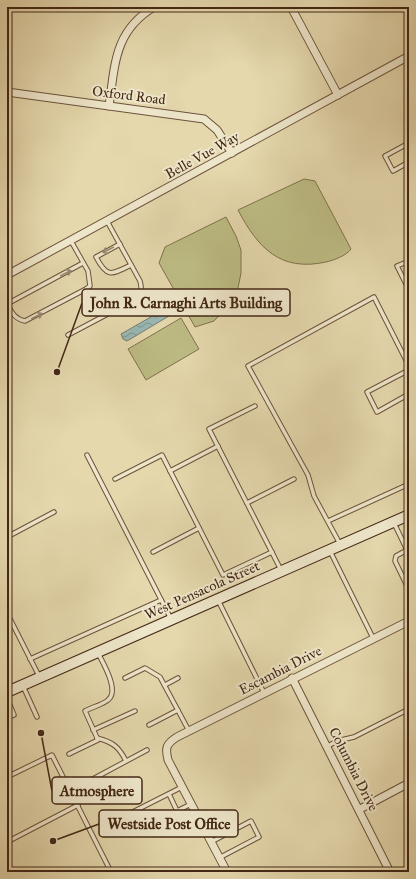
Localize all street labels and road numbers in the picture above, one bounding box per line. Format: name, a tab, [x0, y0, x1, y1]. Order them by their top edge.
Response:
street label: Oxford Road	[91, 83, 167, 108]
street label: Belle Vue Way	[162, 128, 243, 183]
street label: West Pensacola Street	[142, 557, 262, 623]
street label: Escambia Drive	[236, 642, 325, 699]
street label: Columbia Drive	[325, 725, 382, 814]

